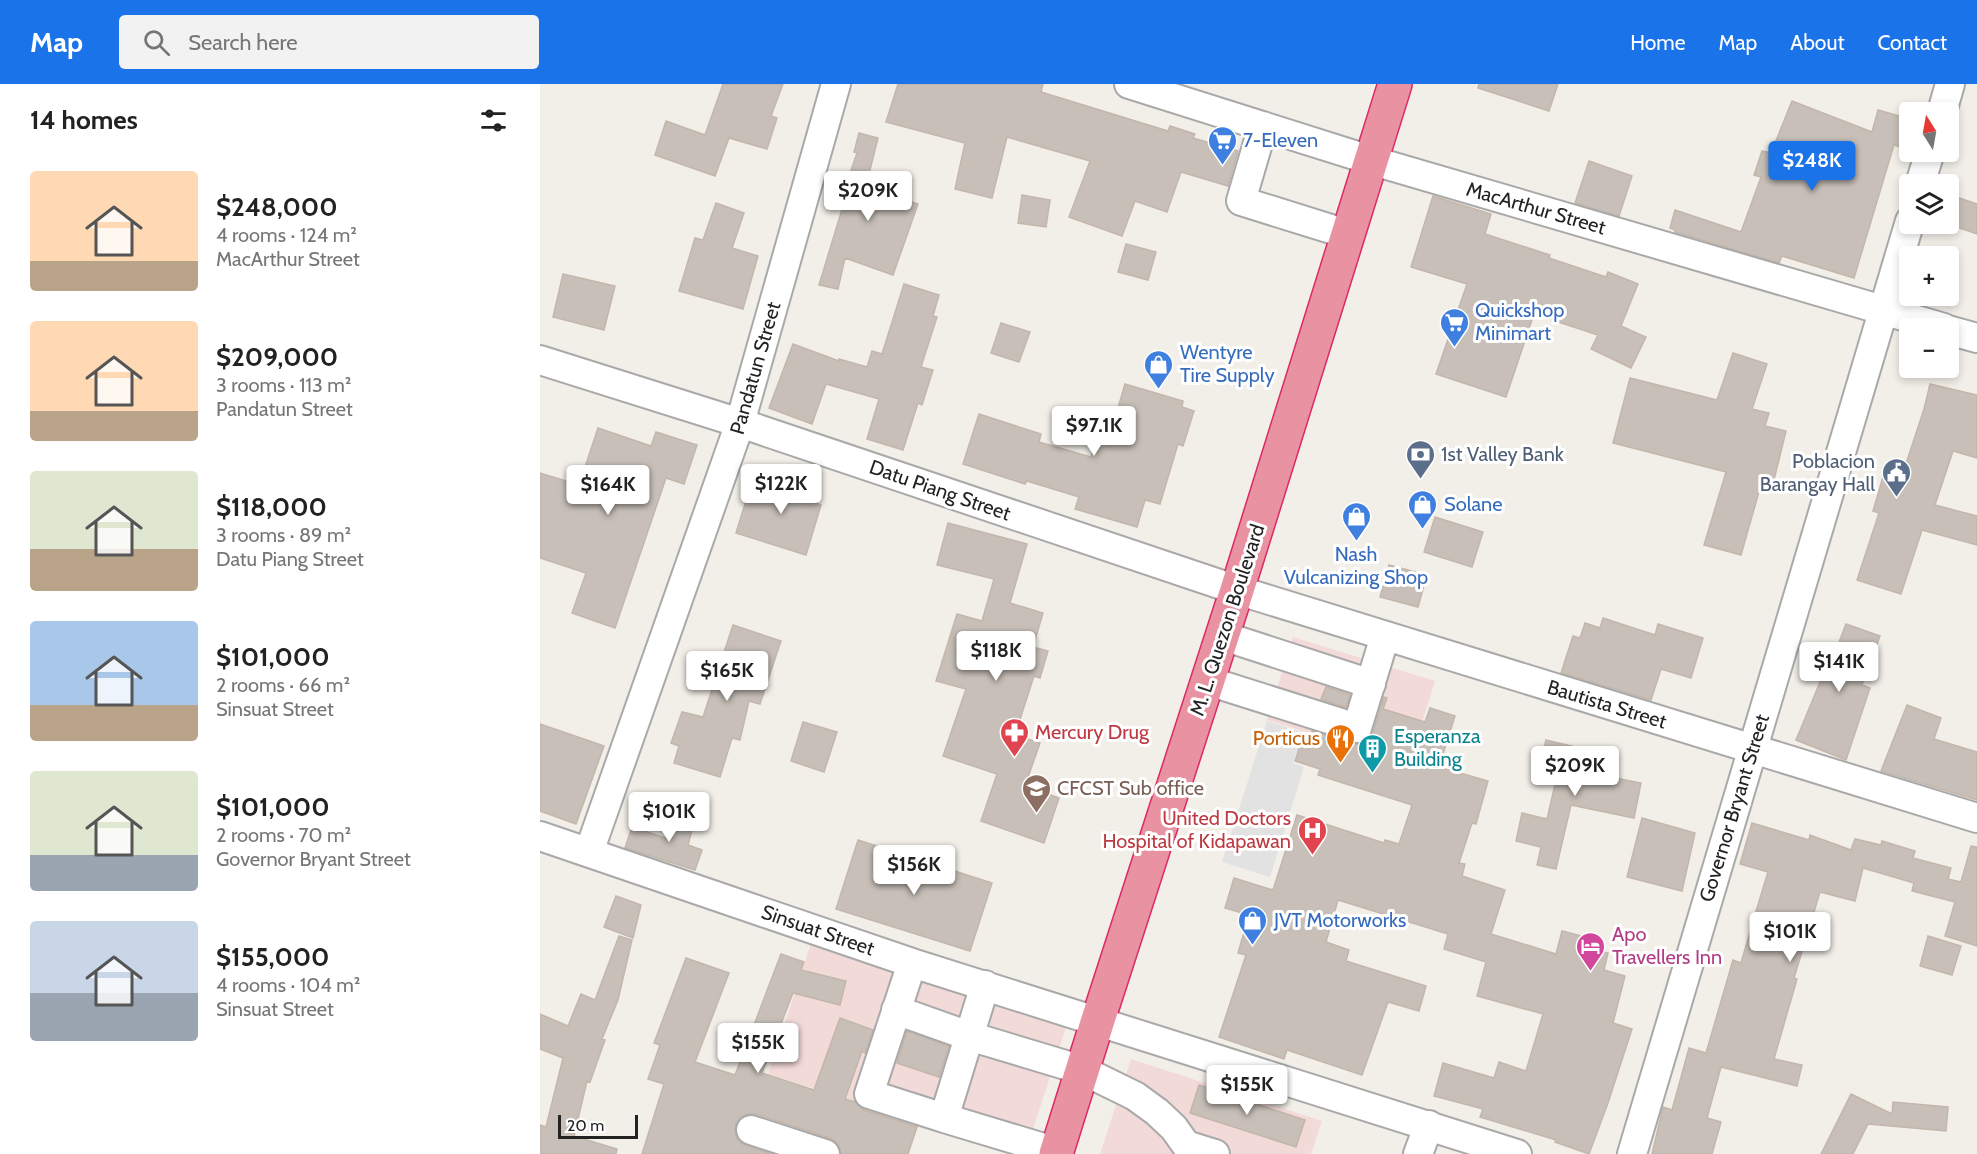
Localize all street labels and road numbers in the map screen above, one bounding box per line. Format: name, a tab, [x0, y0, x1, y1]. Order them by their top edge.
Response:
street label: MacArthur Street	[1464, 177, 1609, 239]
street label: Pandatun Street	[725, 299, 785, 437]
street label: Datu Piang Street	[866, 455, 1014, 525]
street label: M. L. Quezon Boulevard	[1185, 521, 1269, 719]
street label: Bautista Street	[1544, 674, 1670, 734]
street label: Governor Bryant Street	[1694, 711, 1774, 905]
street label: Sinsuat Street	[758, 899, 878, 961]

